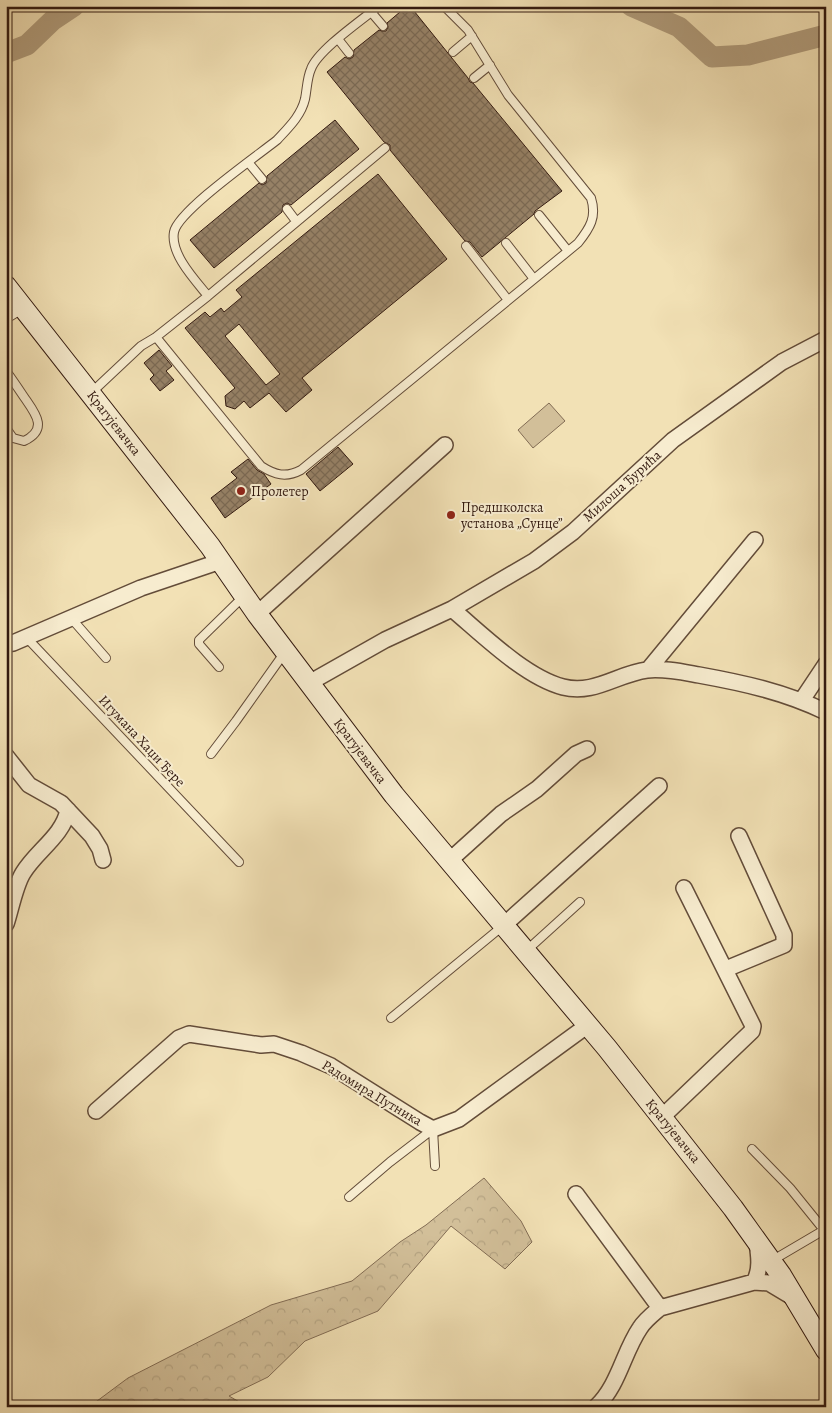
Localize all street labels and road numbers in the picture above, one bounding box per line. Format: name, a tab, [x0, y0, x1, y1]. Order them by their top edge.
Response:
street label: Крагујевачка	[83, 386, 146, 460]
street label: Милоша Ђурића	[579, 445, 666, 526]
street label: Игумана Хаџи Ђере	[94, 691, 190, 791]
street label: Крагујевачка	[329, 714, 391, 788]
street label: Радомира Путника	[318, 1056, 426, 1131]
street label: Крагујевачка	[641, 1095, 705, 1168]

